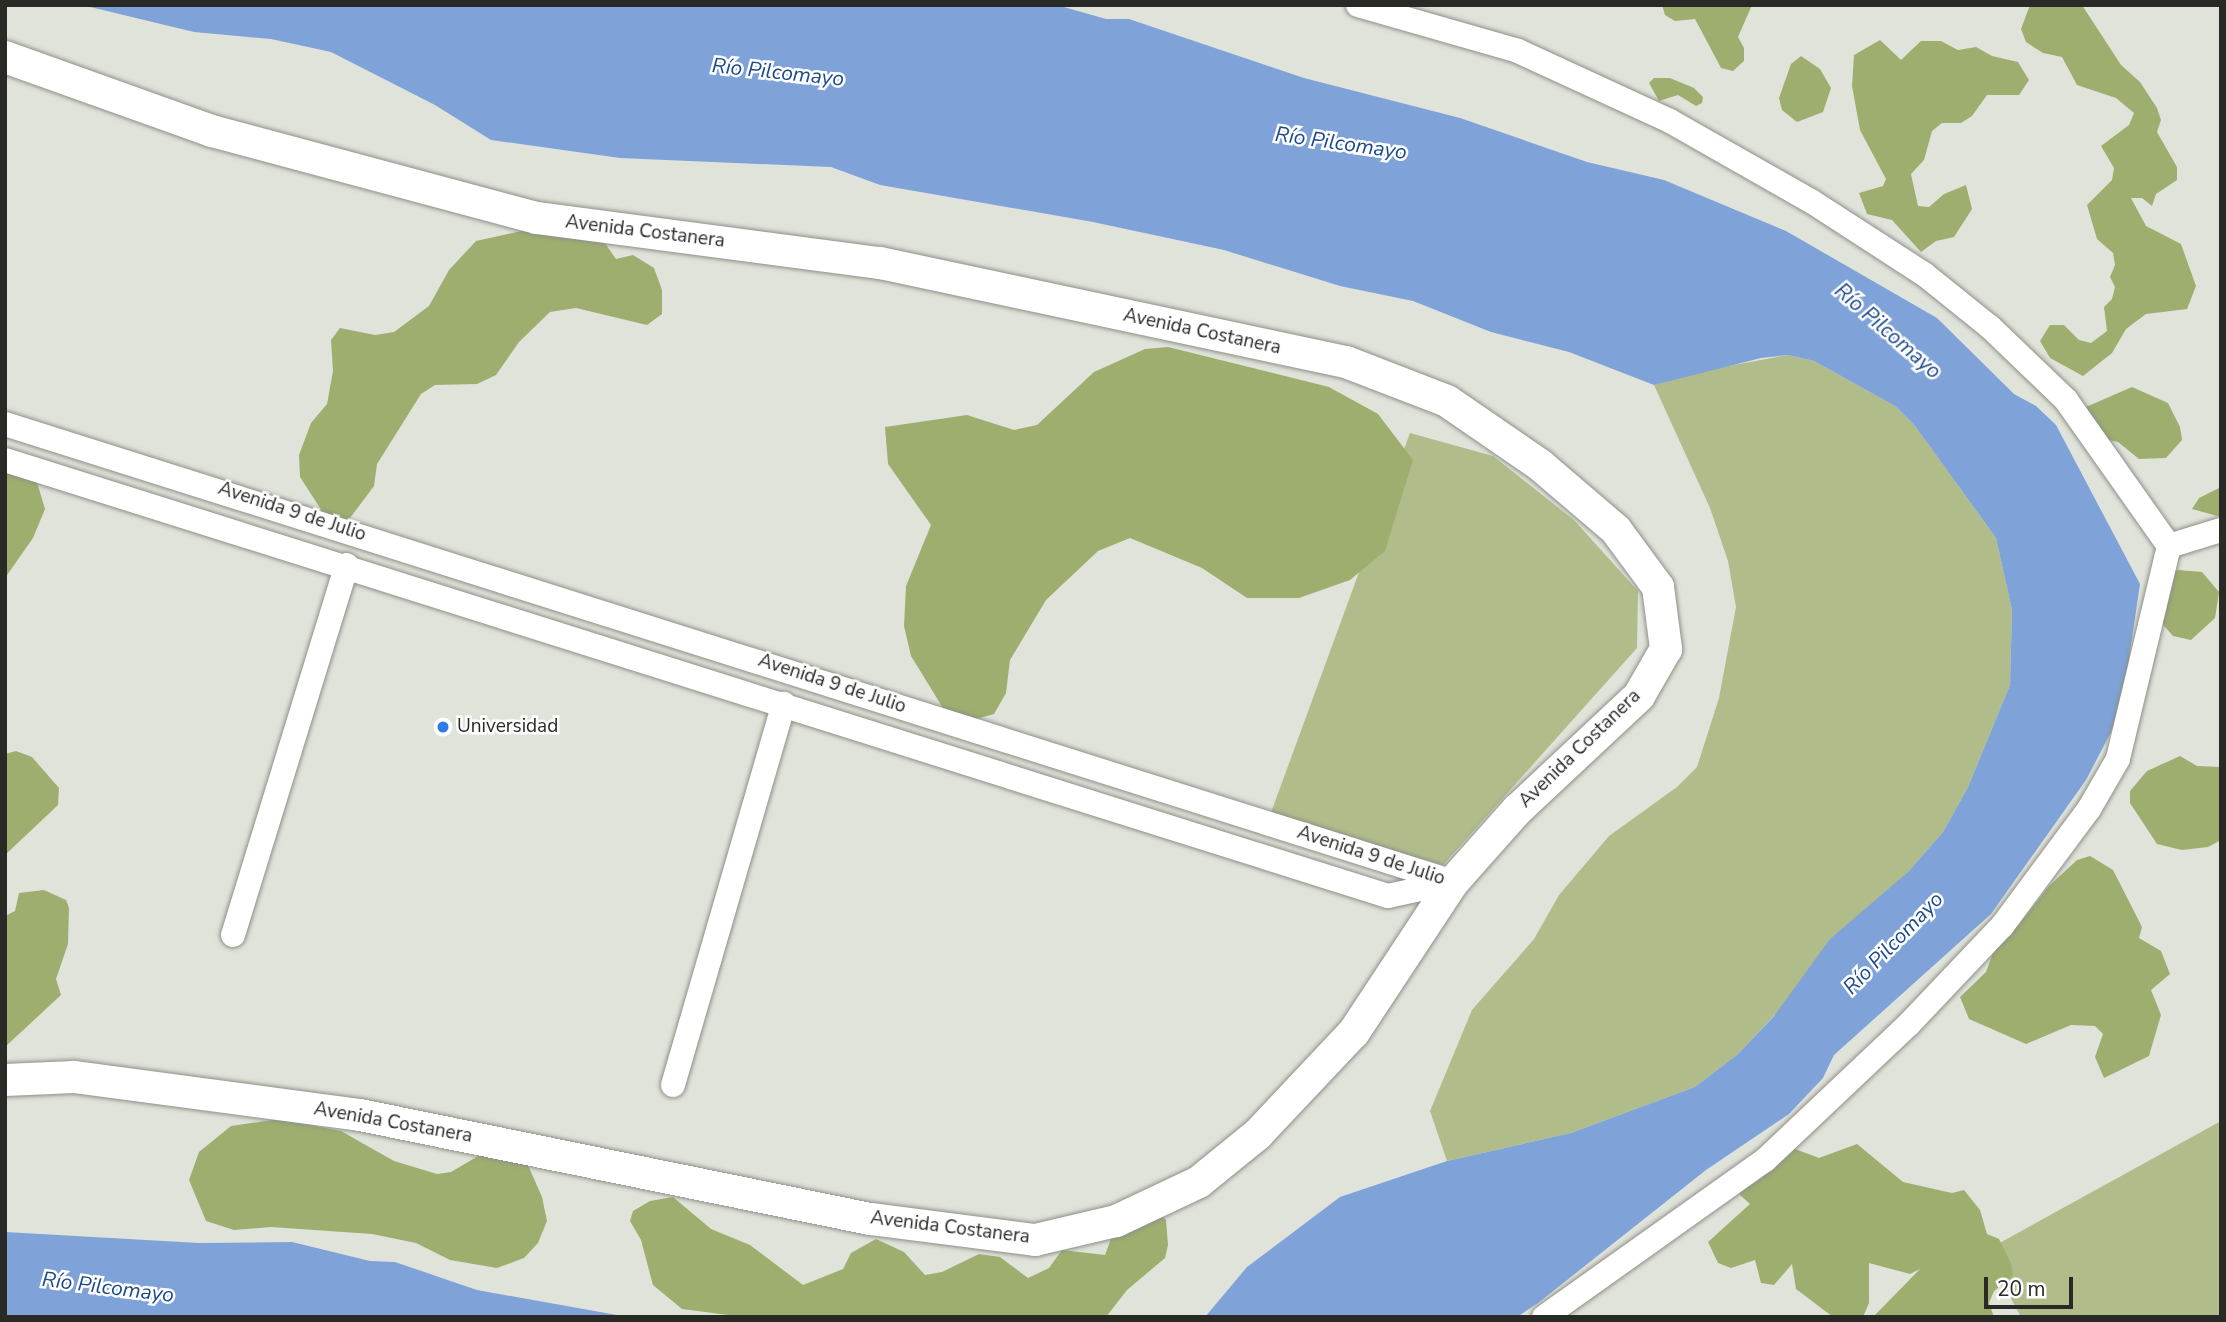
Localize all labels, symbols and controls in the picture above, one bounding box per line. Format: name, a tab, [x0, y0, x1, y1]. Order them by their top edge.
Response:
water label: Río Pilcomayo	[711, 53, 845, 91]
water label: Río Pilcomayo	[1274, 121, 1408, 165]
street label: Avenida Costanera	[564, 211, 726, 253]
water label: Río Pilcomayo	[1830, 278, 1946, 384]
street label: Avenida Costanera	[1121, 304, 1283, 360]
street label: Avenida 9 de Julio	[215, 477, 369, 547]
street label: Avenida 9 de Julio	[755, 649, 909, 719]
street label: Avenida Costanera	[1514, 685, 1646, 813]
place label: Universidad	[457, 716, 558, 738]
marker: Universidad	[435, 719, 451, 735]
street label: Avenida 9 de Julio	[1294, 821, 1448, 891]
water label: Río Pilcomayo	[1838, 886, 1948, 1000]
street label: Avenida Costanera	[312, 1098, 474, 1148]
street label: Avenida Costanera	[869, 1207, 1031, 1249]
scale bar	[1988, 1262, 2077, 1306]
water label: Río Pilcomayo	[41, 1266, 175, 1308]
text: 20 m	[1997, 1275, 2046, 1303]

